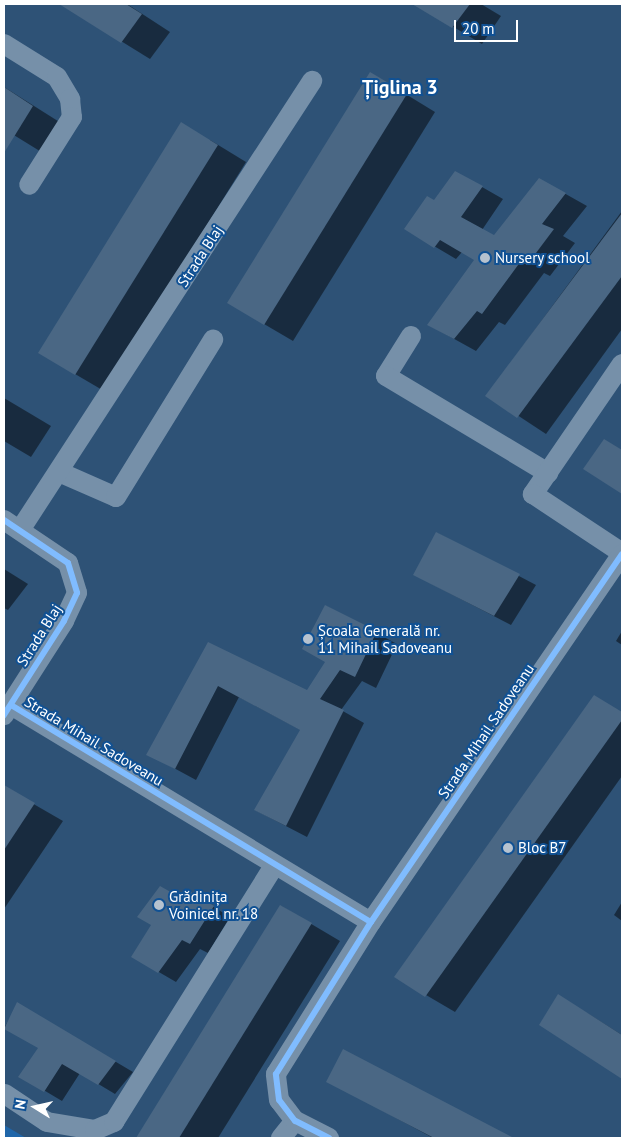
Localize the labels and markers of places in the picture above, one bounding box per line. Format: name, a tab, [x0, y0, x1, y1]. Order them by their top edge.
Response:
place label: Nursery school	[495, 249, 590, 267]
marker: Nursery school	[479, 252, 491, 264]
place label: Școala Generală nr. 11 Mihail Sadoveanu	[318, 621, 452, 656]
marker: Școala Generală nr. 11 Mihail Sadoveanu	[302, 633, 314, 645]
place label: Bloc B7	[518, 839, 567, 857]
marker: Bloc B7	[502, 842, 514, 854]
place label: Grădinița Voinicel nr. 18	[169, 887, 259, 922]
marker: Grădinița Voinicel nr. 18	[153, 899, 165, 911]

